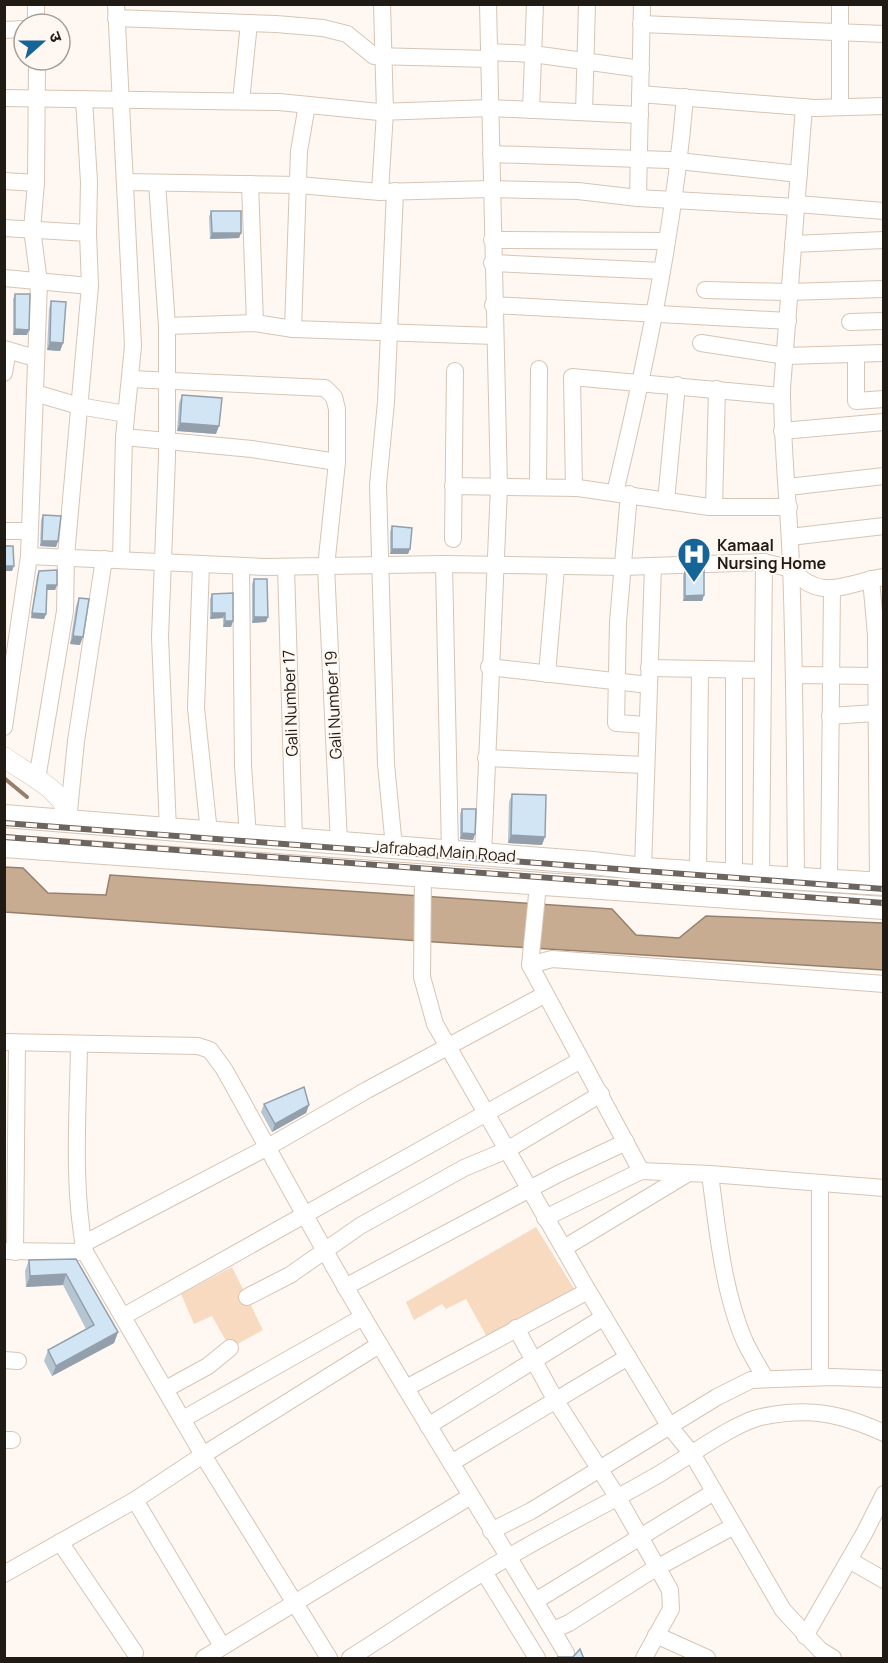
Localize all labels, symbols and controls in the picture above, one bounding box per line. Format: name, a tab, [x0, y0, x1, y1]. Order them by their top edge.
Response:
north arrow	[12, 12, 72, 72]
text: उ	[44, 28, 68, 46]
place label: Kamaal Nursing Home	[717, 534, 826, 574]
hospital icon: Kamaal Nursing Home	[676, 536, 712, 583]
street label: Gali Number 17	[277, 649, 303, 757]
street label: Gali Number 19	[319, 650, 347, 760]
street label: Jafrabad Main Road	[371, 835, 517, 867]

